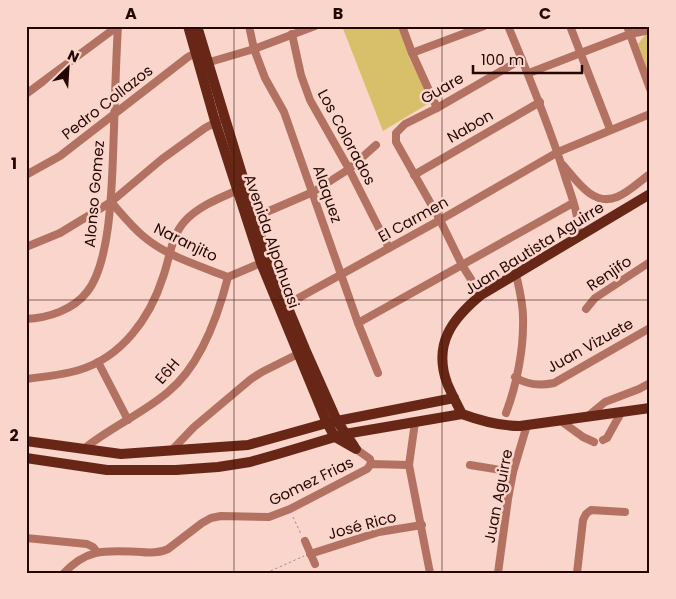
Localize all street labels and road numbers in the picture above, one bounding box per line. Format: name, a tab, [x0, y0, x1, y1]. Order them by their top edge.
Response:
street label: Pedro Collazos	[57, 60, 157, 144]
street label: Guare	[417, 67, 467, 109]
street label: Los Colorados	[313, 85, 381, 189]
street label: Nabon	[443, 104, 497, 148]
street label: Alonso Gomez	[79, 139, 109, 248]
street label: Alaquez	[308, 162, 348, 226]
street label: Avenida Alpahuasi	[239, 171, 305, 311]
street label: El Carmen	[374, 191, 452, 247]
street label: Juan Bautista Aguirre	[460, 196, 608, 300]
street label: Naranjito	[151, 218, 221, 266]
street label: Renjifo	[582, 250, 636, 296]
street label: Juan Vizuete	[543, 313, 637, 377]
street label: E6H	[150, 354, 184, 388]
street label: Juan Aguirre	[479, 447, 517, 545]
street label: Gomez Frias	[265, 451, 357, 511]
street label: José Rico	[325, 506, 399, 544]

